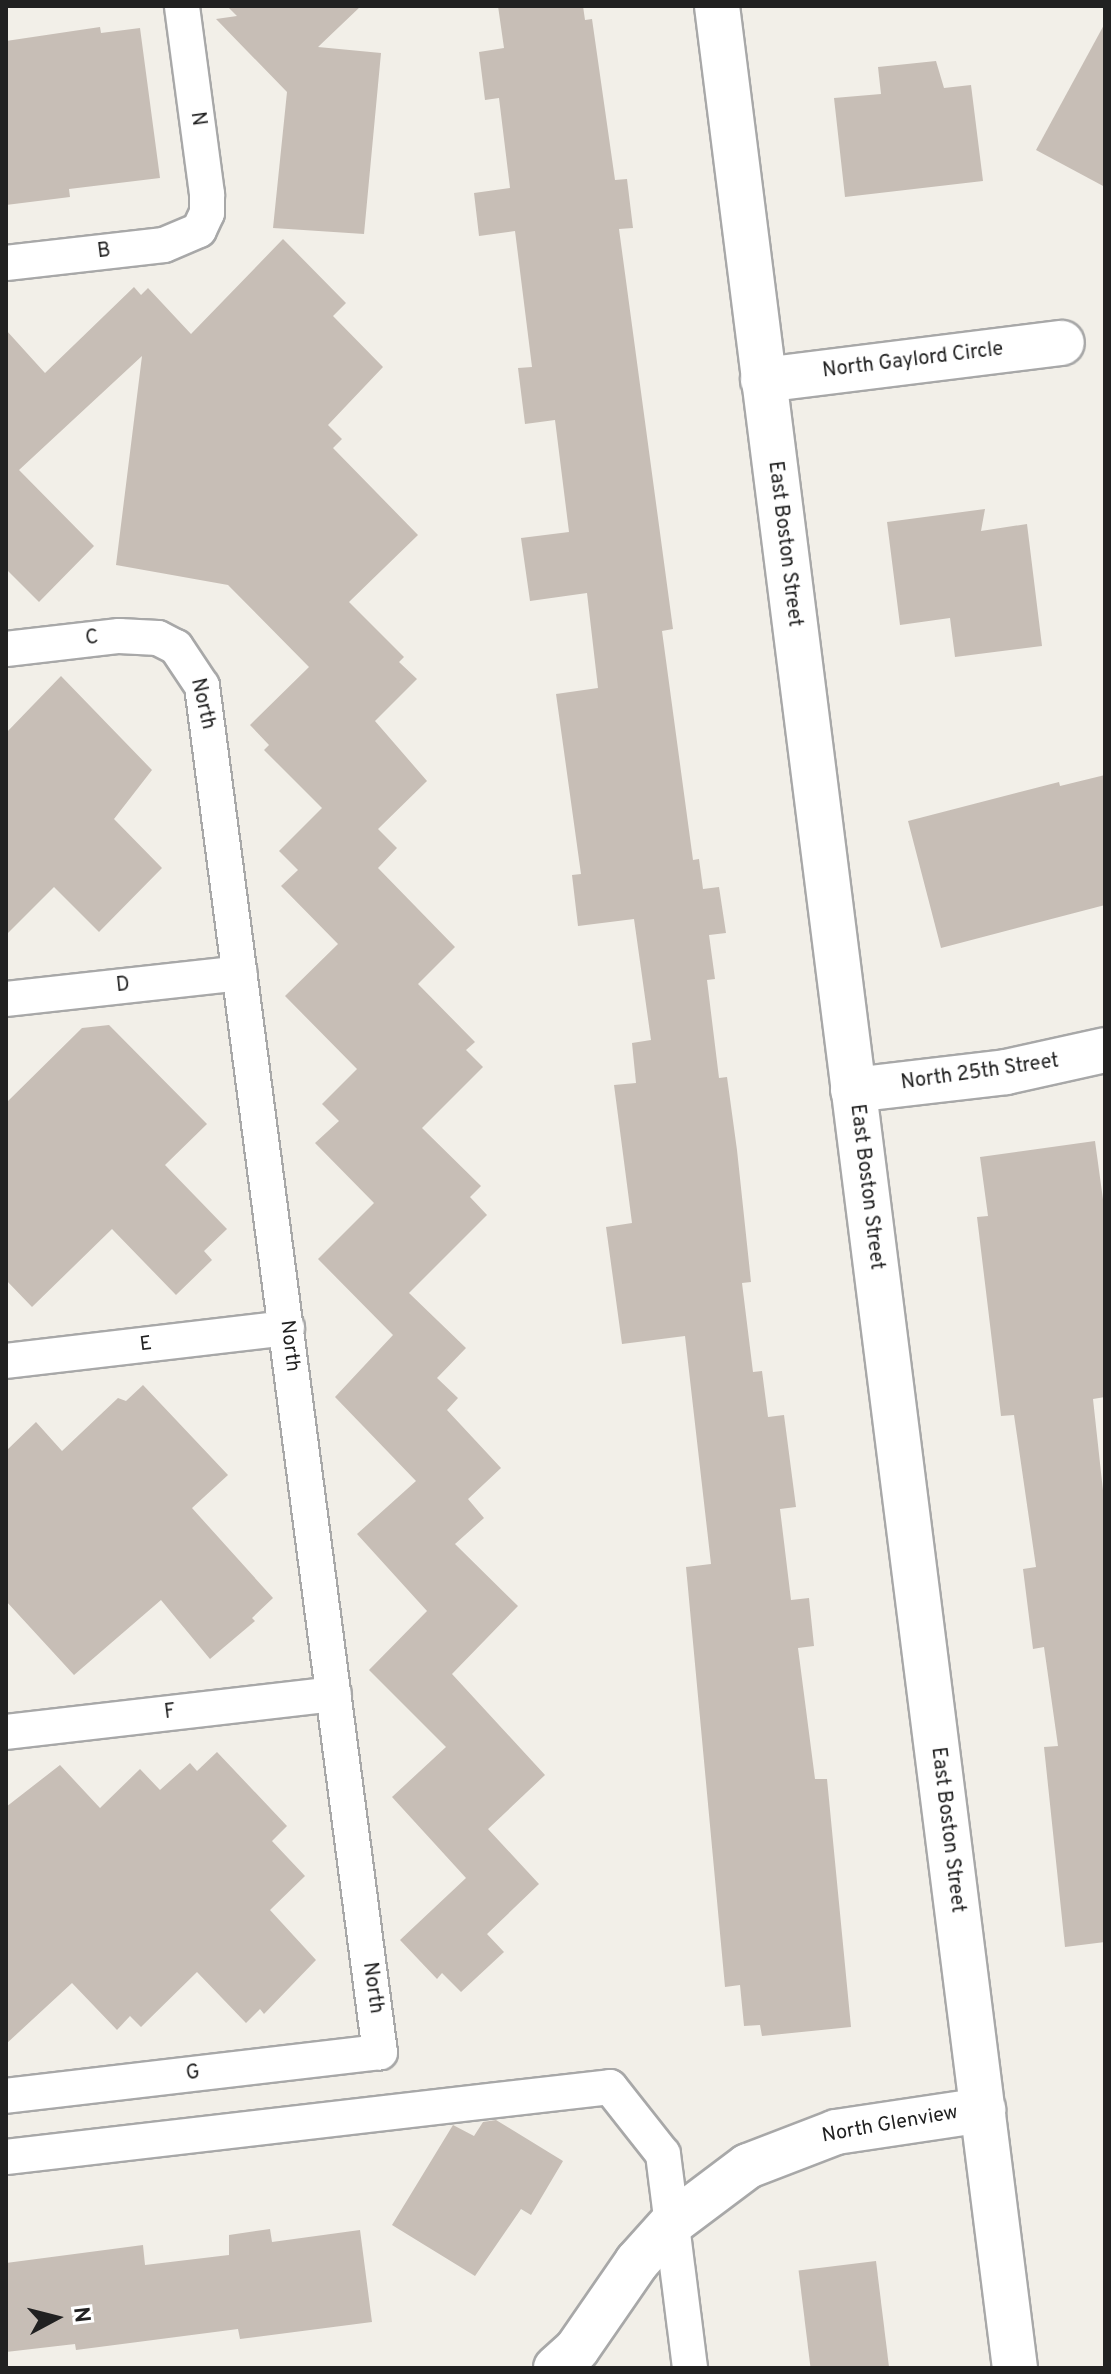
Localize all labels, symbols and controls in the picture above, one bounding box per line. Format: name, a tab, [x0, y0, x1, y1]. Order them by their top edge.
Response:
street label: N	[184, 110, 210, 128]
street label: B	[96, 239, 112, 265]
street label: North Gaylord Circle	[821, 338, 1005, 384]
street label: East Boston Street	[762, 460, 806, 628]
street label: C	[84, 626, 100, 652]
street label: North	[184, 676, 220, 732]
street label: D	[115, 973, 131, 999]
street label: North 25th Street	[899, 1050, 1061, 1096]
street label: East Boston Street	[844, 1103, 888, 1271]
street label: North	[274, 1319, 304, 1373]
street label: E	[139, 1332, 153, 1358]
street label: F	[163, 1700, 177, 1726]
street label: East Boston Street	[925, 1746, 969, 1914]
street label: North	[357, 1961, 387, 2015]
street label: G	[185, 2061, 201, 2087]
street label: North Glenview	[820, 2101, 960, 2149]
north arrow	[16, 2278, 96, 2358]
text: N	[66, 2306, 95, 2324]

